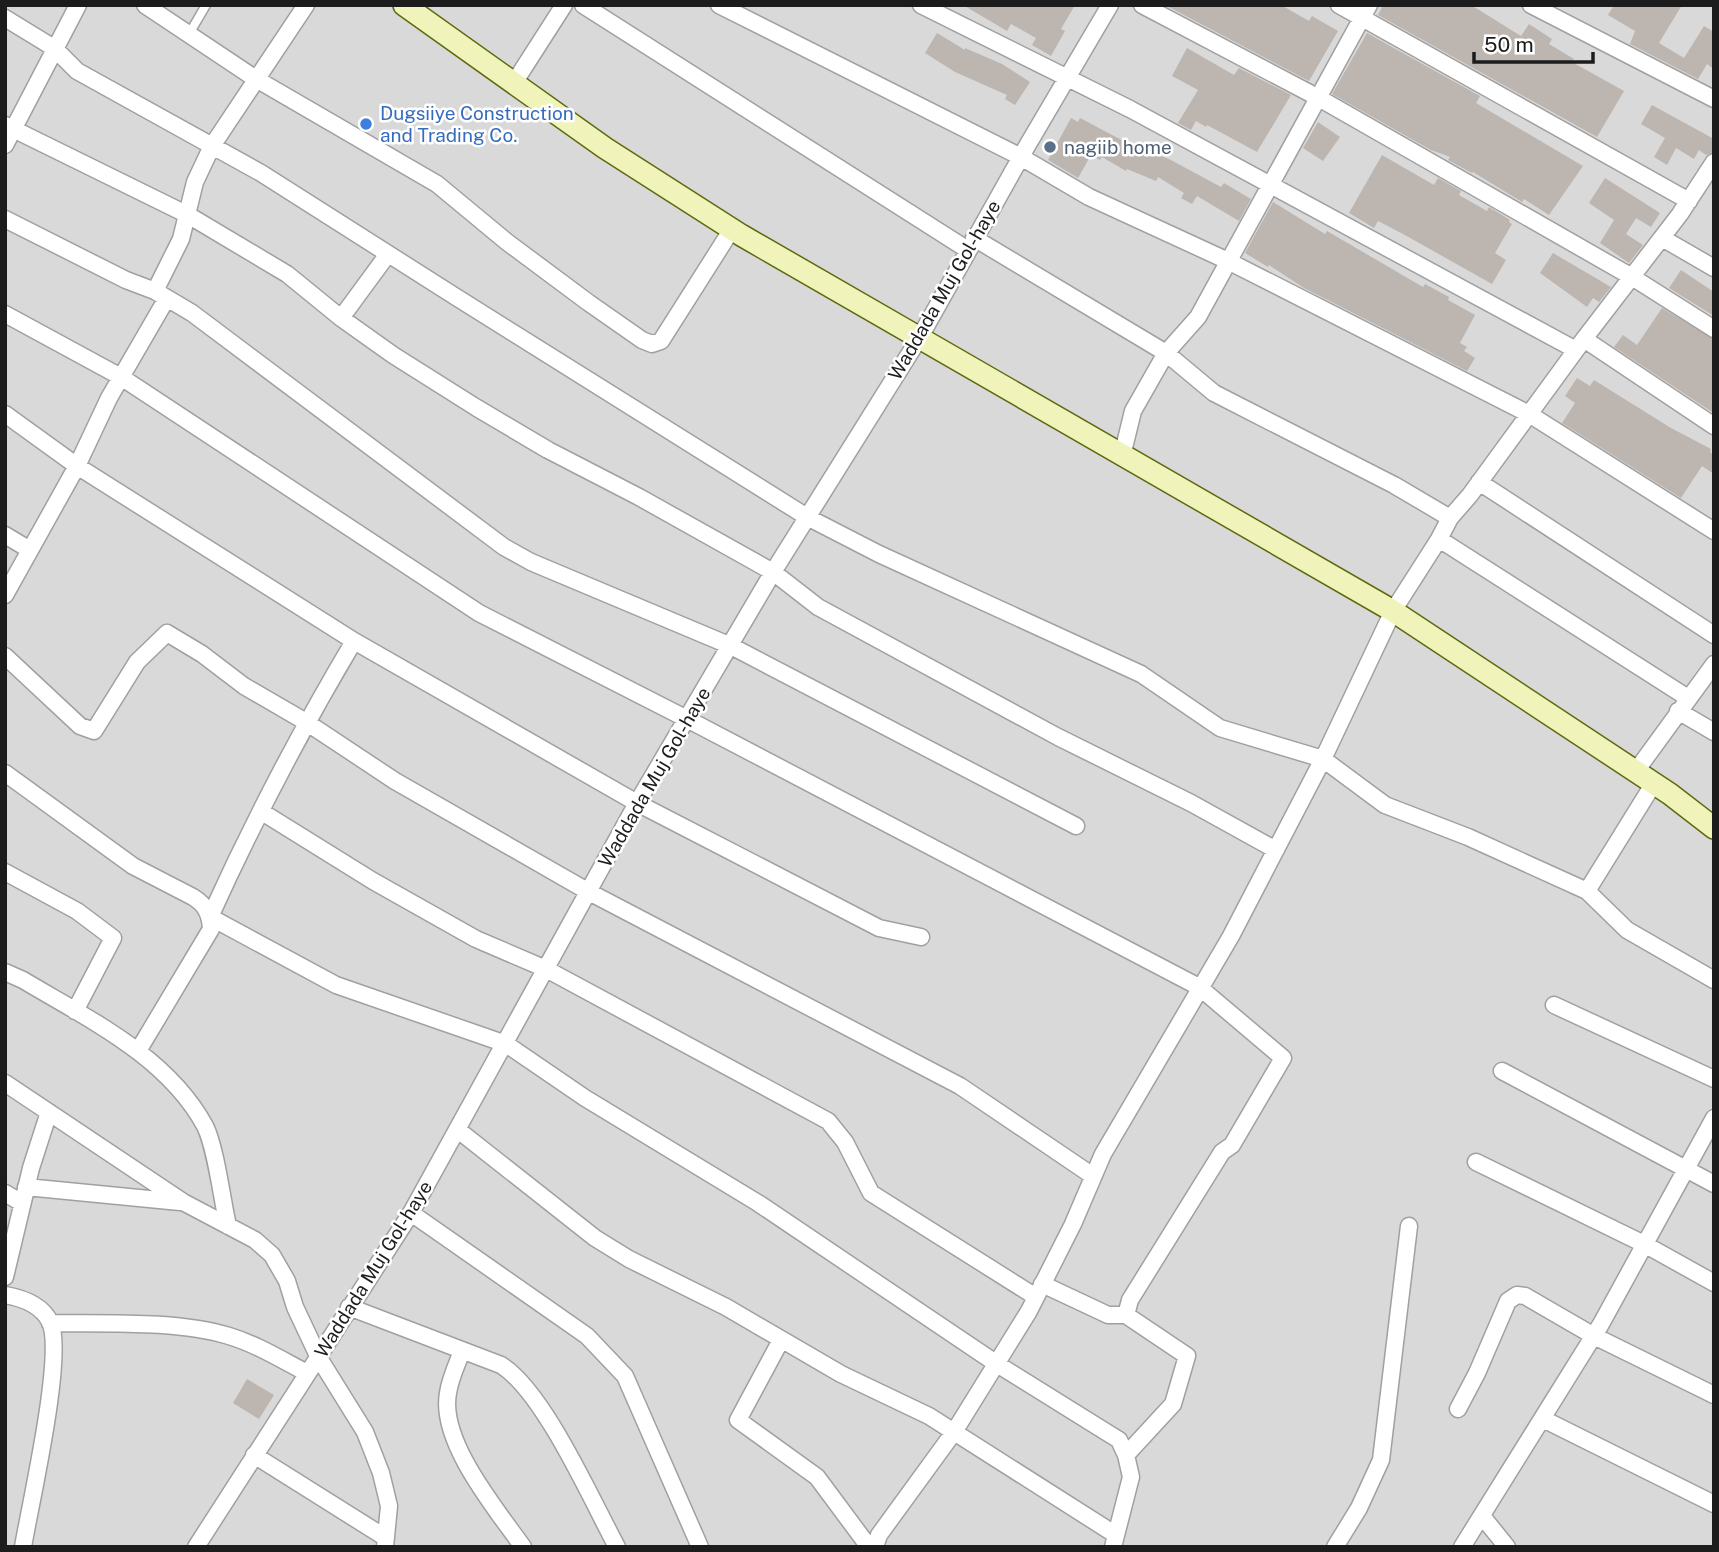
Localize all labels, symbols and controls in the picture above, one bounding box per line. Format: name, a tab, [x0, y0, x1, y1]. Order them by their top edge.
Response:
scale bar	[1474, 21, 1593, 65]
text: 50 m	[1484, 32, 1534, 57]
place label: Dugsiiye Construction and Trading Co.	[380, 102, 574, 146]
marker: Dugsiiye Construction and Trading Co.	[358, 116, 374, 132]
place label: nagiib home	[1064, 136, 1172, 158]
marker: nagiib home	[1042, 139, 1058, 155]
street label: Waddada Muj Gol-haye	[883, 196, 1005, 384]
street label: Waddada Muj Gol-haye	[593, 683, 715, 871]
street label: Waddada Muj Gol-haye	[310, 1177, 436, 1361]

